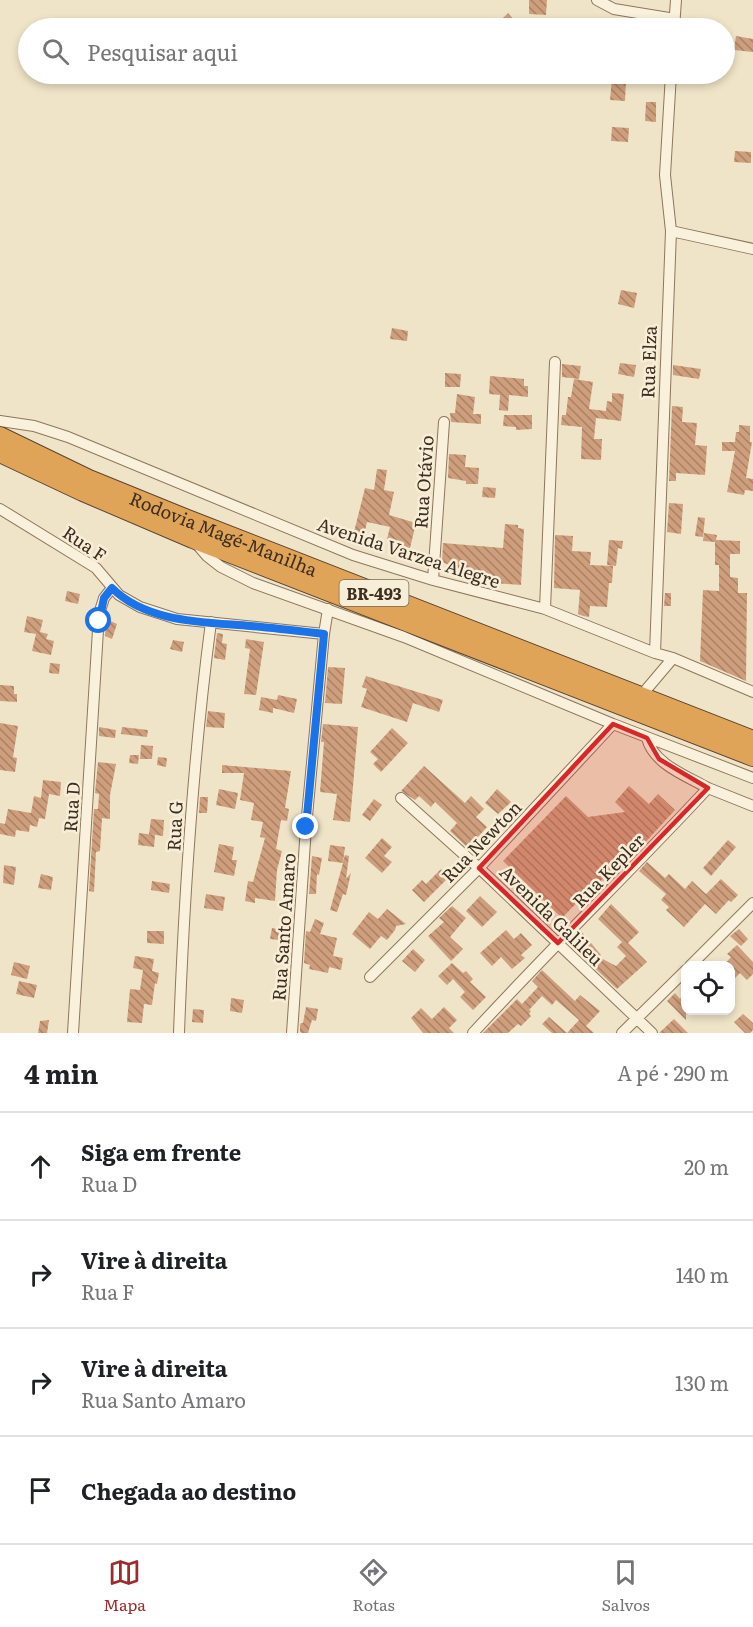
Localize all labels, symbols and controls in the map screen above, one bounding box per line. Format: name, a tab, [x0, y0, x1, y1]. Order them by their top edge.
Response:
search box	[18, 18, 735, 84]
icon: search	[39, 35, 72, 68]
text: Pesquisar aqui	[87, 35, 238, 68]
street label: Rua Elza	[633, 325, 663, 399]
street label: Rua Otávio	[406, 434, 440, 530]
street label: Rodovia Magé-Manilha	[126, 484, 322, 582]
street label: Avenida Varzea Alegre	[314, 510, 504, 594]
street label: Rua F	[58, 518, 112, 568]
road number: BR-493	[340, 580, 409, 606]
route start	[85, 607, 111, 633]
street label: Rua D	[56, 781, 86, 833]
street label: Rua Newton	[435, 794, 527, 888]
street label: Rua G	[159, 800, 189, 852]
route end	[292, 813, 318, 839]
street label: Rua Kepler	[566, 827, 651, 913]
street label: Rua Santo Amaro	[264, 852, 302, 1002]
street label: Avenida Galileu	[494, 858, 610, 972]
map controls	[681, 961, 735, 1015]
button: locate	[681, 961, 735, 1015]
text: 4 min	[24, 1053, 98, 1092]
text: A pé · 290 m	[617, 1057, 729, 1087]
text: Siga em frente	[81, 1135, 241, 1168]
icon: ahead	[24, 1150, 57, 1183]
text: 20 m	[684, 1151, 729, 1181]
text: Rua D	[81, 1168, 137, 1198]
text: Vire à direita	[81, 1243, 228, 1276]
icon: right	[24, 1258, 57, 1291]
text: 140 m	[676, 1259, 729, 1289]
text: Rua F	[81, 1276, 134, 1306]
text: Vire à direita	[81, 1351, 228, 1384]
icon: right	[24, 1366, 57, 1399]
text: 130 m	[675, 1367, 729, 1397]
text: Rua Santo Amaro	[81, 1384, 246, 1414]
icon: arrive	[24, 1474, 57, 1507]
text: Chegada ao destino	[81, 1474, 296, 1507]
tab: Mapa	[103, 1556, 146, 1616]
tab: Rotas	[353, 1556, 395, 1616]
tab: Salvos	[601, 1556, 650, 1616]

